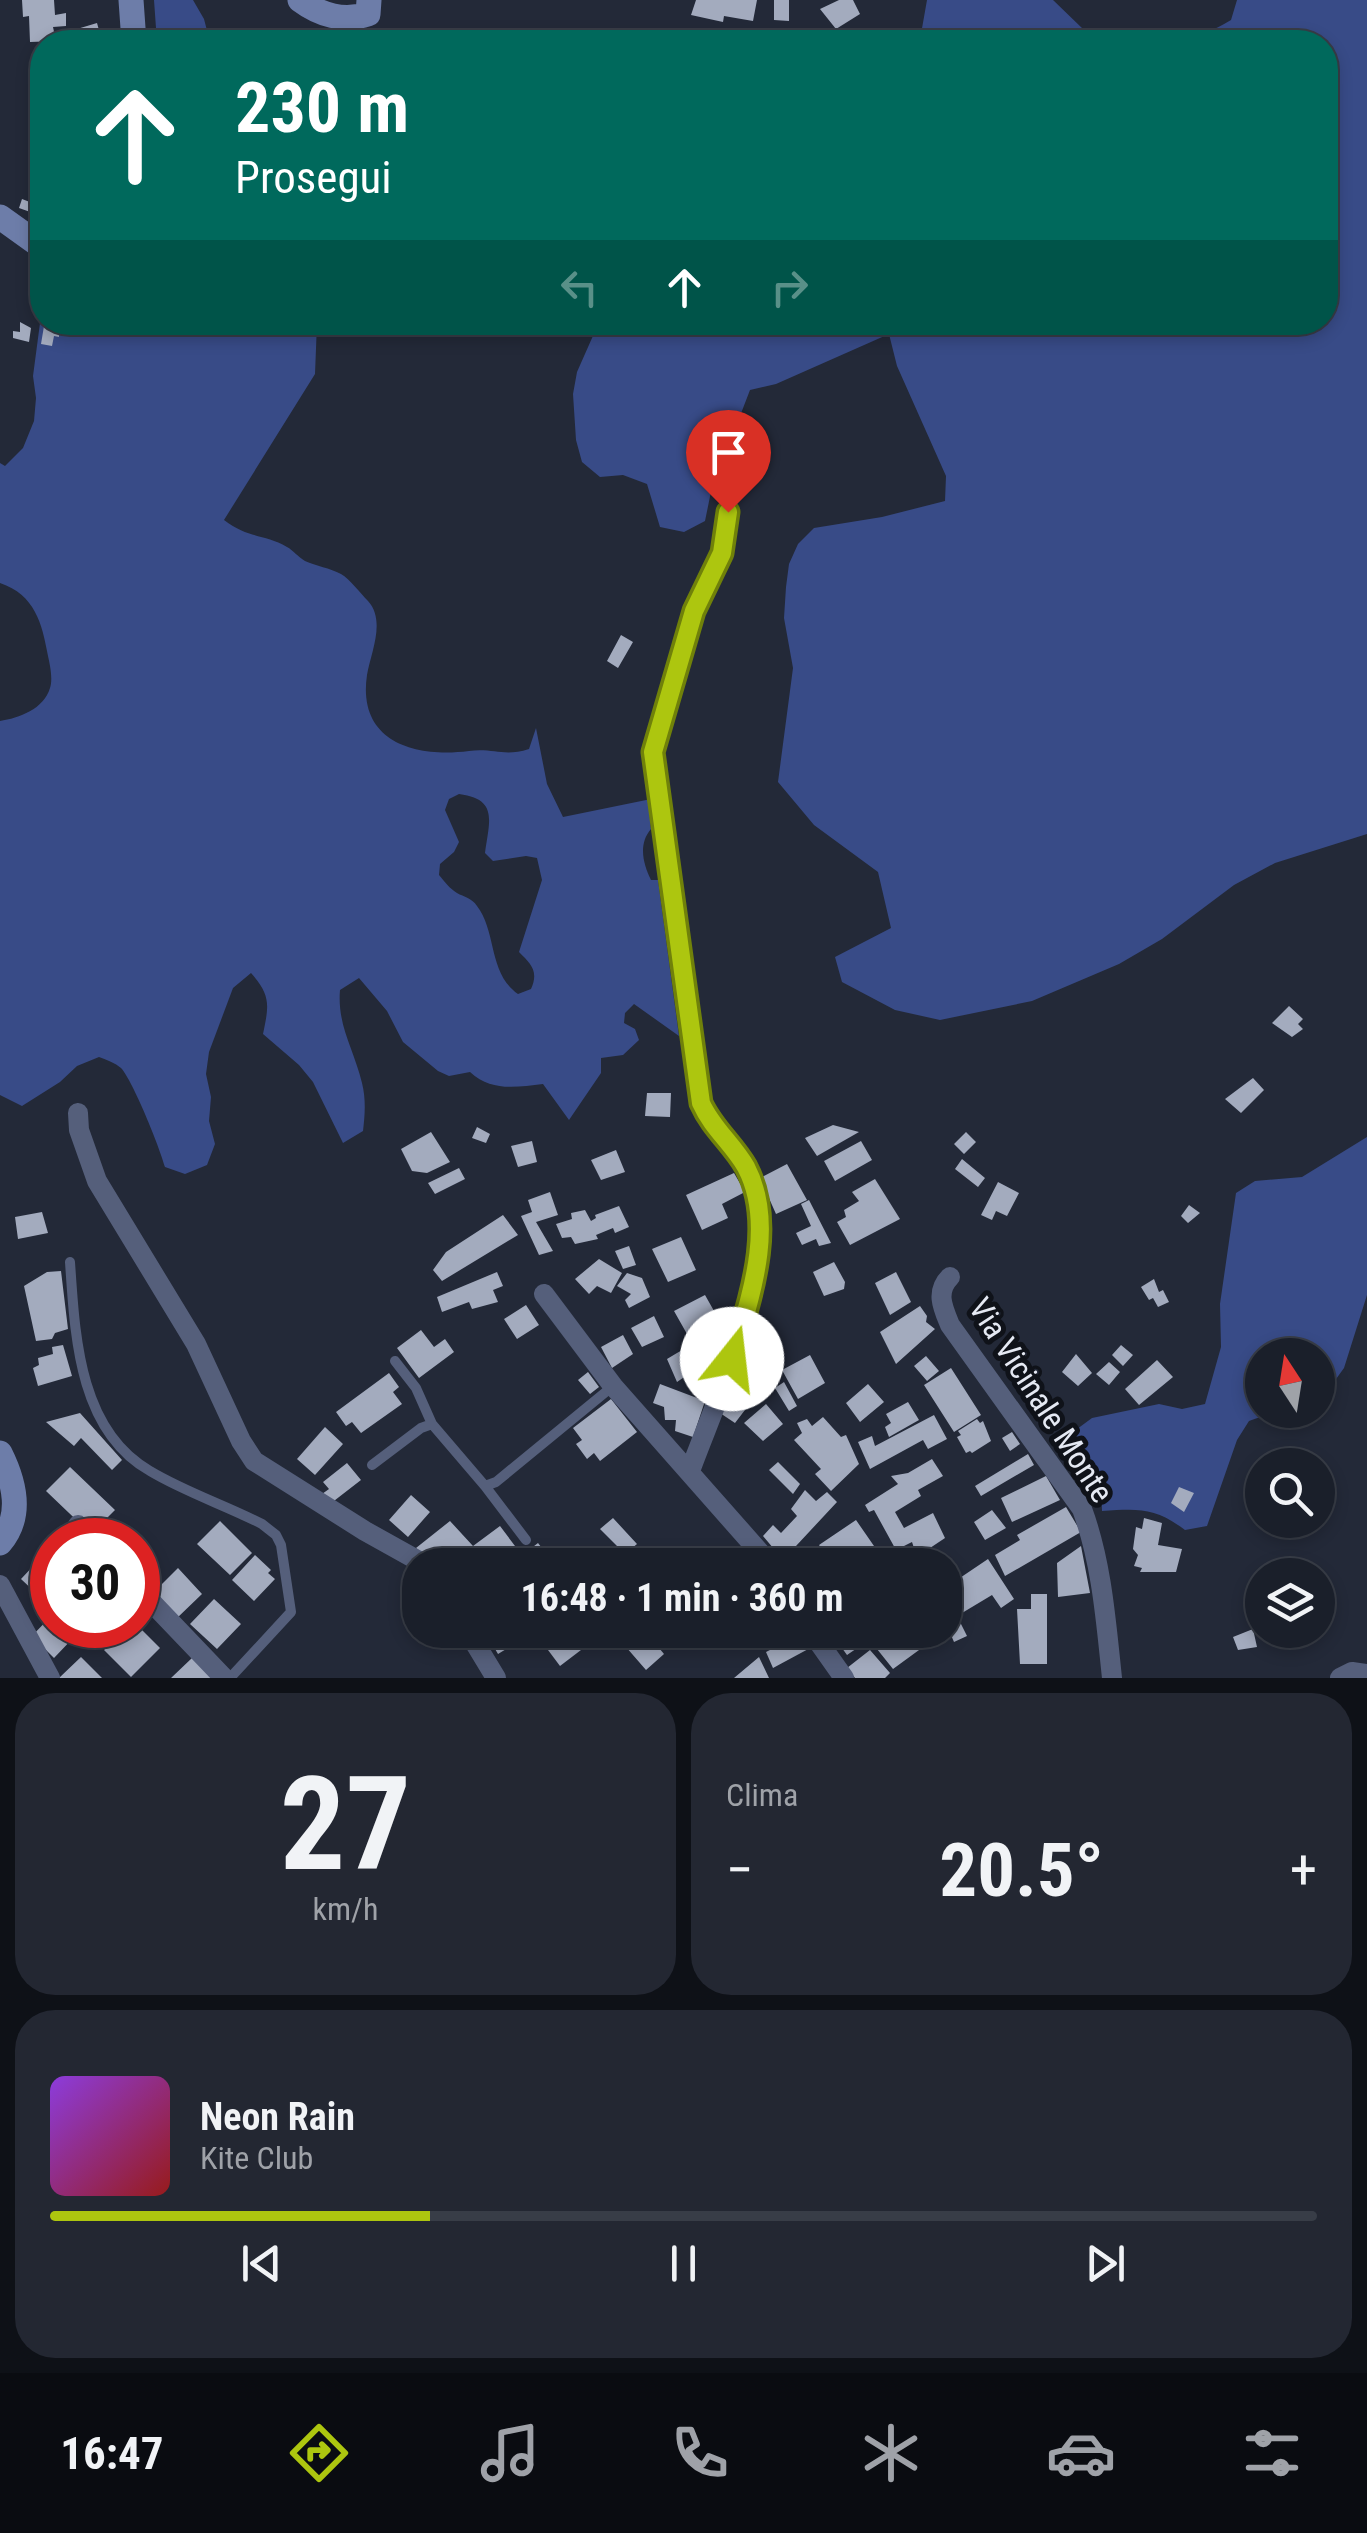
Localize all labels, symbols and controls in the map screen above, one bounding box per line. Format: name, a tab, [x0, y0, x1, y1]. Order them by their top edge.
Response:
text: 230 m	[235, 67, 409, 149]
icon: ahead	[70, 70, 200, 200]
text: Prosegui	[235, 151, 392, 204]
icon: left	[552, 260, 607, 315]
icon: ahead	[657, 260, 712, 315]
icon: right	[762, 260, 817, 315]
pin	[686, 410, 771, 513]
icon: arrive	[701, 425, 756, 480]
street label: Via Vicinale Monte	[961, 1291, 1121, 1509]
position arrow	[680, 1307, 784, 1411]
north arrow	[1245, 1338, 1335, 1428]
map controls	[1245, 1338, 1335, 1648]
button: search	[1245, 1448, 1335, 1538]
speed limit sign: 30	[30, 1518, 160, 1648]
button: layers	[1245, 1558, 1335, 1648]
text: 16:48 · 1 min · 360 m	[521, 1576, 843, 1620]
text: 27	[280, 1748, 411, 1901]
text: Clima	[726, 1776, 798, 1814]
text: 20.5°	[939, 1826, 1104, 1914]
text: −	[726, 1838, 754, 1902]
text: +	[1290, 1838, 1317, 1902]
text: km/h	[313, 1890, 378, 1928]
text: Neon Rain	[200, 2095, 355, 2139]
text: Kite Club	[200, 2139, 313, 2177]
icon: previous	[234, 2236, 289, 2291]
icon: pause	[656, 2236, 711, 2291]
icon: next	[1078, 2236, 1133, 2291]
icon: directions	[284, 2418, 354, 2488]
icon: music	[475, 2418, 545, 2488]
icon: phone	[665, 2418, 735, 2488]
icon: climate	[856, 2418, 926, 2488]
icon: car	[1046, 2418, 1116, 2488]
icon: filters	[1237, 2418, 1307, 2488]
text: 16:47	[60, 2427, 164, 2480]

